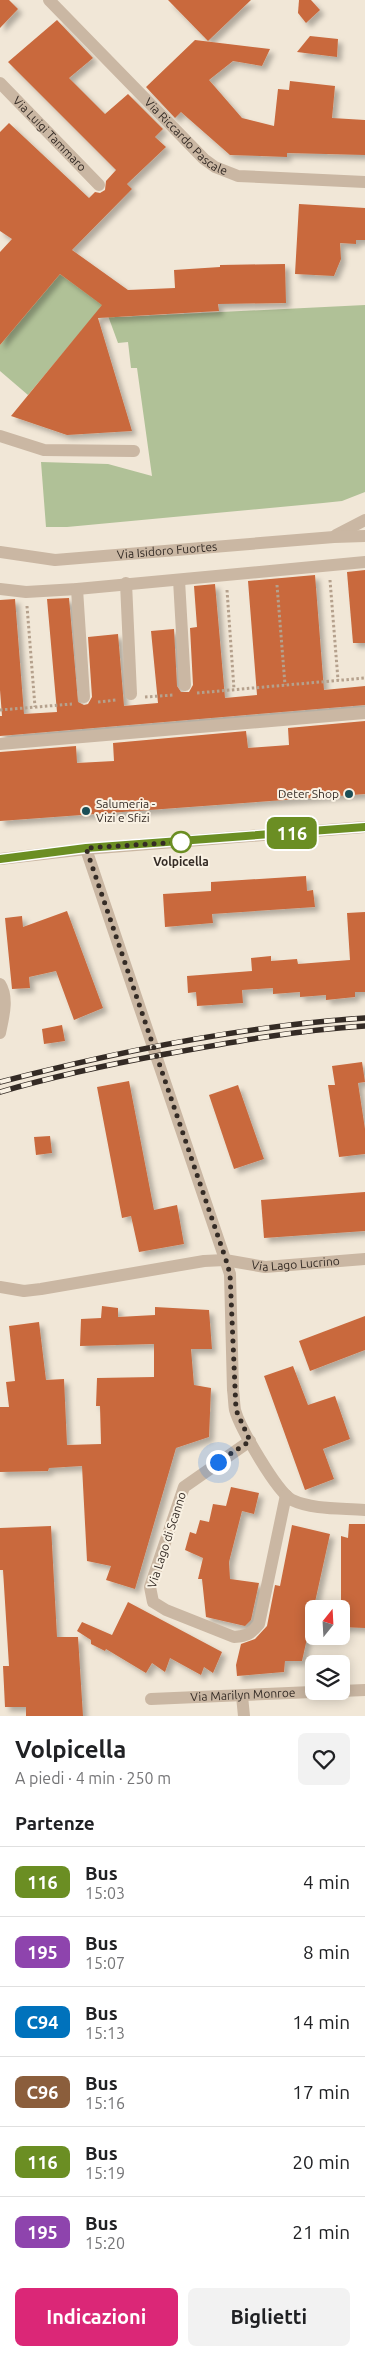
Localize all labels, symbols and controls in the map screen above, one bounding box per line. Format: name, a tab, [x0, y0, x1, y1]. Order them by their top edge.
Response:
street label: Via Luigi Tammaro	[11, 93, 89, 174]
street label: Via Riccardo Pascale	[142, 95, 229, 177]
street label: Via Isidoro Fuortes	[116, 540, 218, 561]
place label: Deter Shop	[278, 787, 339, 800]
marker: Deter Shop	[343, 788, 355, 800]
place label: Salumeria - Vizi e Sfizi	[96, 797, 156, 824]
marker: Salumeria - Vizi e Sfizi	[80, 805, 92, 817]
line badge: 116	[263, 817, 321, 849]
text: 116	[277, 823, 307, 843]
marker: Volpicella	[170, 831, 192, 853]
place label: Volpicella	[153, 855, 209, 868]
street label: Via Lago Lucrino	[250, 1254, 340, 1273]
your location	[206, 1450, 231, 1475]
street label: Via Lago di Scanno	[145, 1490, 188, 1590]
north arrow	[305, 1600, 350, 1645]
map controls	[305, 1600, 350, 1700]
button: layers	[305, 1655, 350, 1700]
street label: Via Marilyn Monroe	[190, 1686, 296, 1703]
button: heart	[298, 1733, 350, 1785]
text: Volpicella	[15, 1736, 126, 1763]
text: A piedi · 4 min · 250 m	[15, 1769, 171, 1787]
text: Partenze	[15, 1812, 95, 1834]
text: Bus	[85, 1862, 118, 1884]
text: 4 min	[303, 1871, 350, 1893]
text: 116	[27, 1872, 58, 1892]
text: 15:03	[85, 1884, 125, 1902]
text: Bus	[85, 1932, 118, 1954]
text: 8 min	[303, 1941, 350, 1963]
text: 195	[27, 1942, 58, 1962]
text: 15:07	[85, 1954, 125, 1972]
text: Bus	[85, 2002, 118, 2024]
text: 14 min	[292, 2011, 350, 2033]
text: C94	[27, 2012, 58, 2032]
text: 15:13	[85, 2024, 125, 2042]
text: Bus	[85, 2072, 118, 2094]
text: 17 min	[292, 2081, 350, 2103]
text: C96	[27, 2082, 58, 2102]
text: 15:16	[85, 2094, 125, 2112]
text: Bus	[85, 2142, 118, 2164]
text: 20 min	[292, 2151, 350, 2173]
text: 116	[27, 2152, 58, 2172]
text: 15:19	[85, 2164, 125, 2182]
text: Bus	[85, 2212, 118, 2234]
text: 21 min	[292, 2221, 350, 2243]
text: 195	[27, 2222, 58, 2242]
text: 15:20	[85, 2234, 125, 2252]
button: Indicazioni	[15, 2288, 178, 2346]
button: Biglietti	[188, 2288, 350, 2346]

